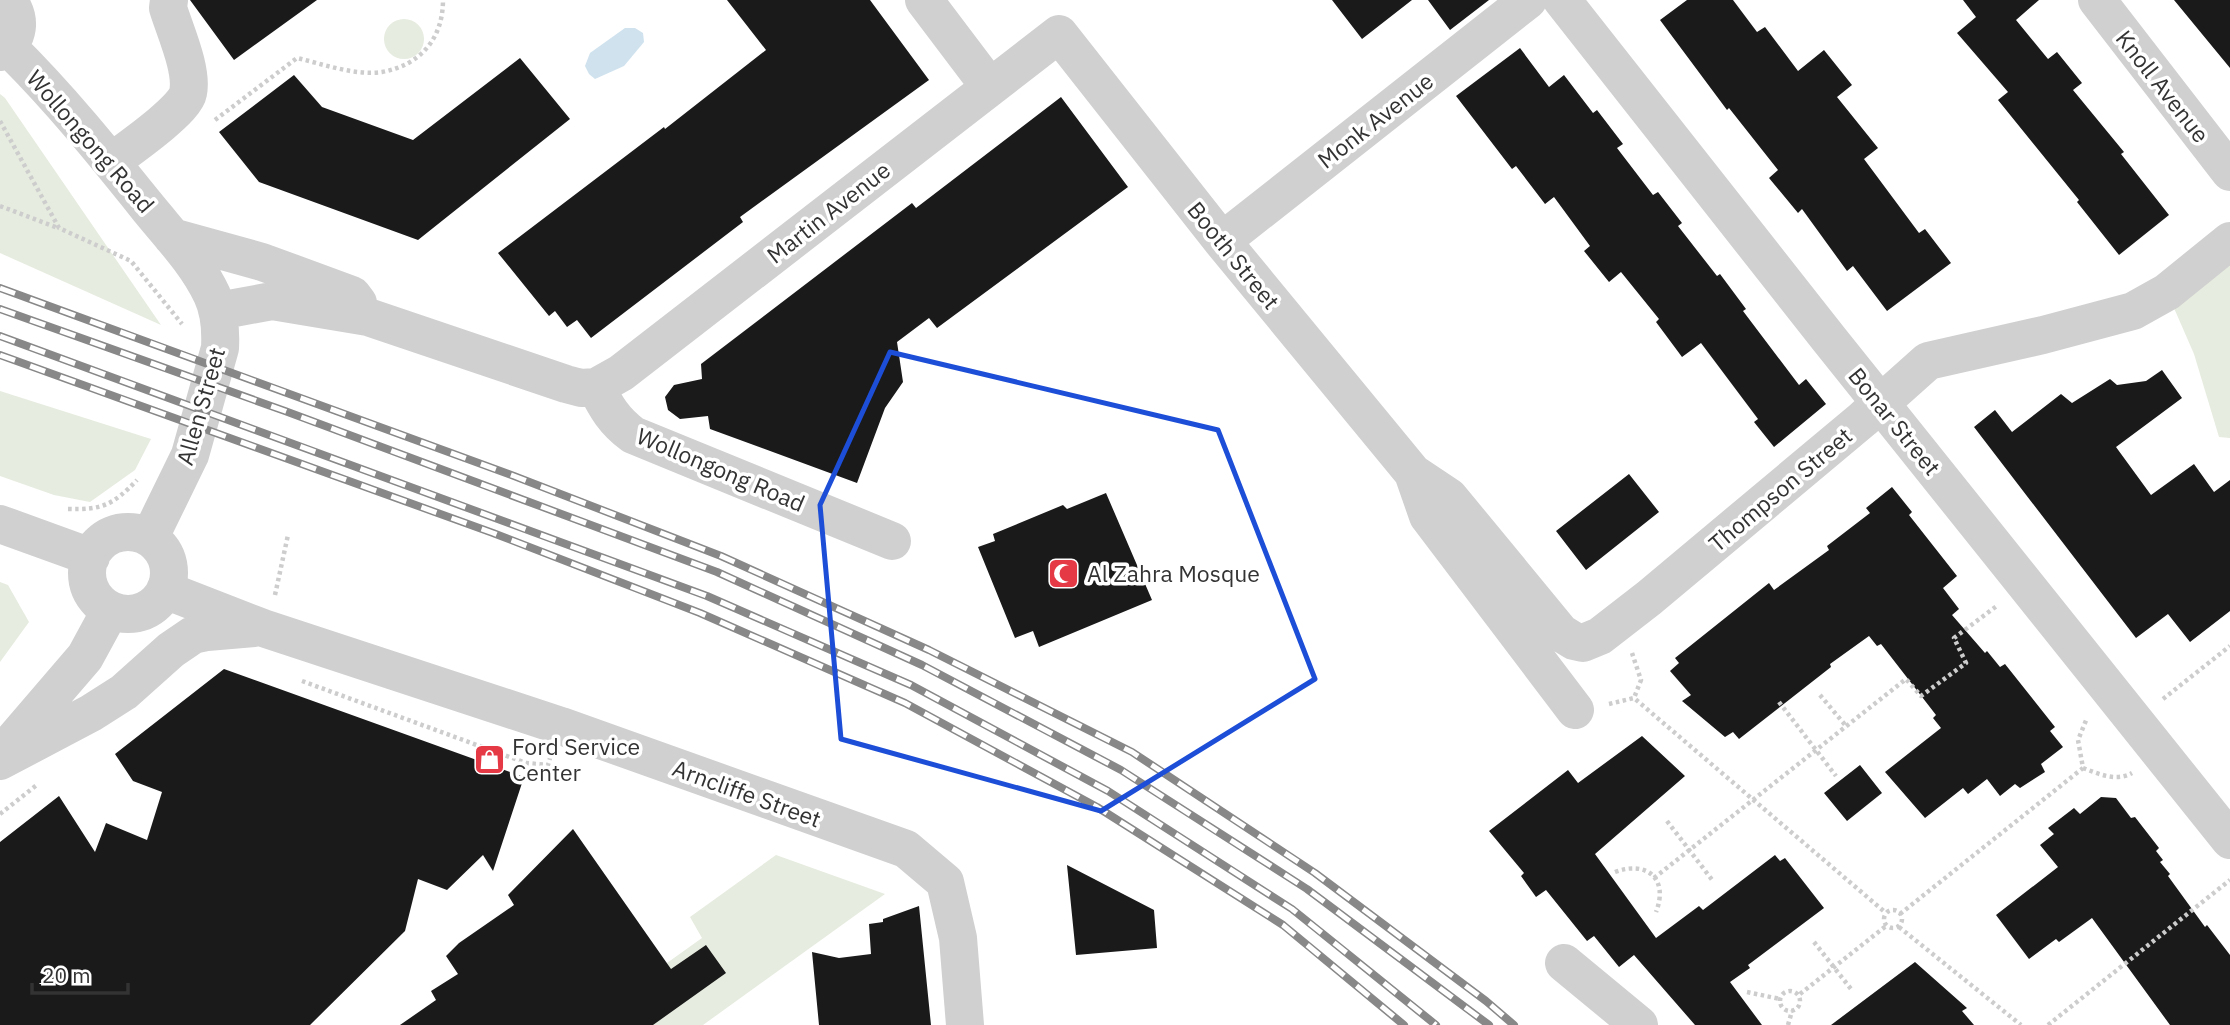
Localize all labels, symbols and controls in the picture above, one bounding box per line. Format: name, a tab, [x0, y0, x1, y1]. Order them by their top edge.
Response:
street label: Knoll Avenue	[2110, 24, 2216, 148]
street label: Wollongong Road	[21, 63, 161, 219]
street label: Monk Avenue	[1311, 65, 1439, 175]
street label: Martin Avenue	[760, 154, 896, 270]
street label: Booth Street	[1181, 195, 1287, 315]
street label: Allen Street	[169, 344, 231, 468]
street label: Bonar Street	[1842, 361, 1948, 481]
street label: Wollongong Road	[632, 420, 810, 518]
street label: Thompson Street	[1702, 420, 1858, 558]
mosque icon: Al Zahra Mosque	[1047, 556, 1081, 590]
place label: Al Zahra Mosque	[1087, 558, 1260, 588]
place label: Ford Service Center	[512, 731, 640, 787]
shop icon: Ford Service Center	[472, 742, 506, 776]
street label: Arncliffe Street	[669, 752, 825, 834]
scale bar	[32, 951, 128, 995]
text: 20 m	[42, 961, 91, 989]

